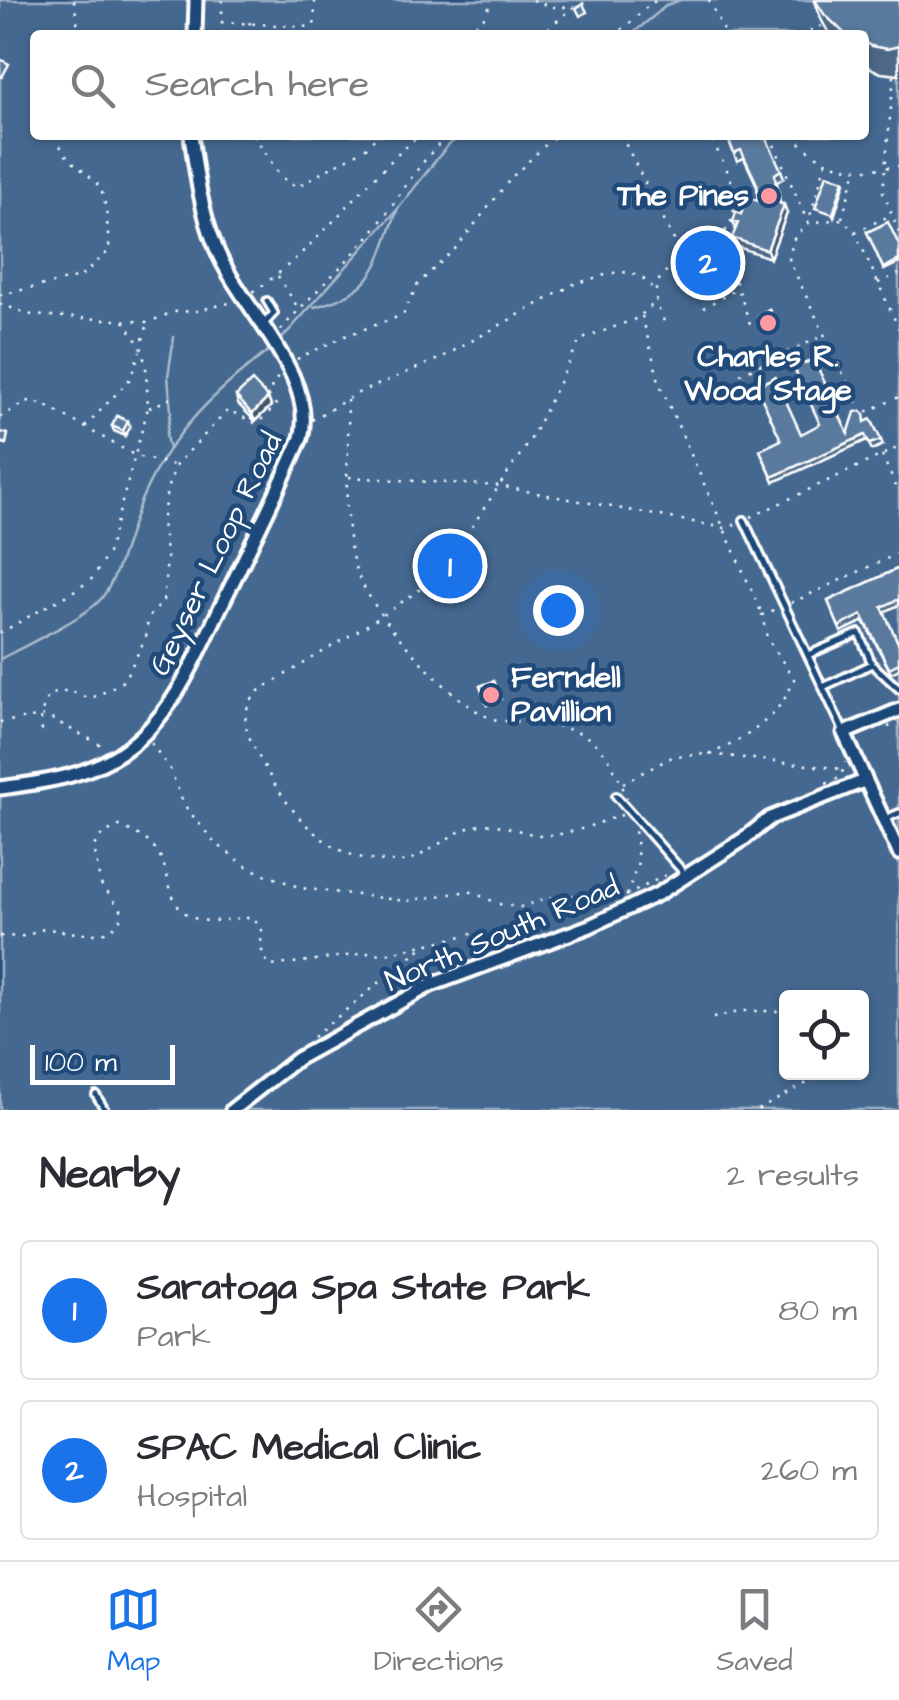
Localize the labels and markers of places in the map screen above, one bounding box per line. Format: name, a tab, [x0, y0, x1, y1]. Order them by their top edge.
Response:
place label: The Pines	[616, 175, 749, 217]
marker: The Pines	[758, 185, 780, 207]
pin: 2	[676, 226, 740, 300]
marker: Charles R. Wood Stage	[757, 312, 779, 334]
place label: Charles R. Wood Stage	[683, 336, 852, 414]
pin: 1	[418, 528, 482, 604]
place label: Ferndell Pavillion	[511, 657, 621, 733]
marker: Ferndell Pavillion	[480, 684, 502, 706]

